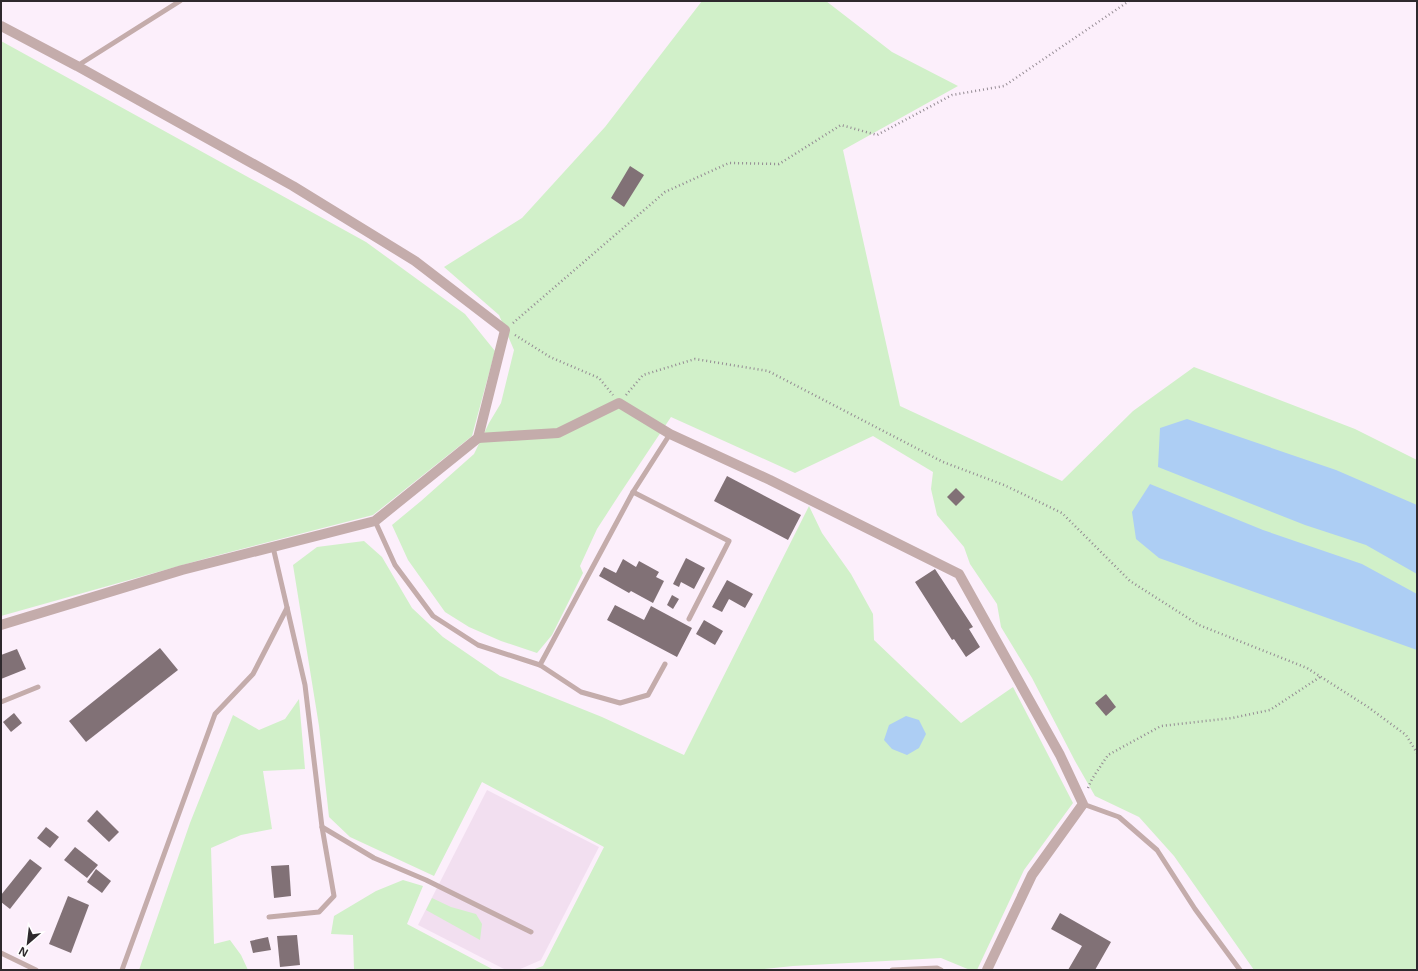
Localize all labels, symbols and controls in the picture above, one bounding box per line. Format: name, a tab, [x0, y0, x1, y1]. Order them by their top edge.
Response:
north arrow	[8, 923, 48, 963]
text: N	[16, 944, 31, 961]

